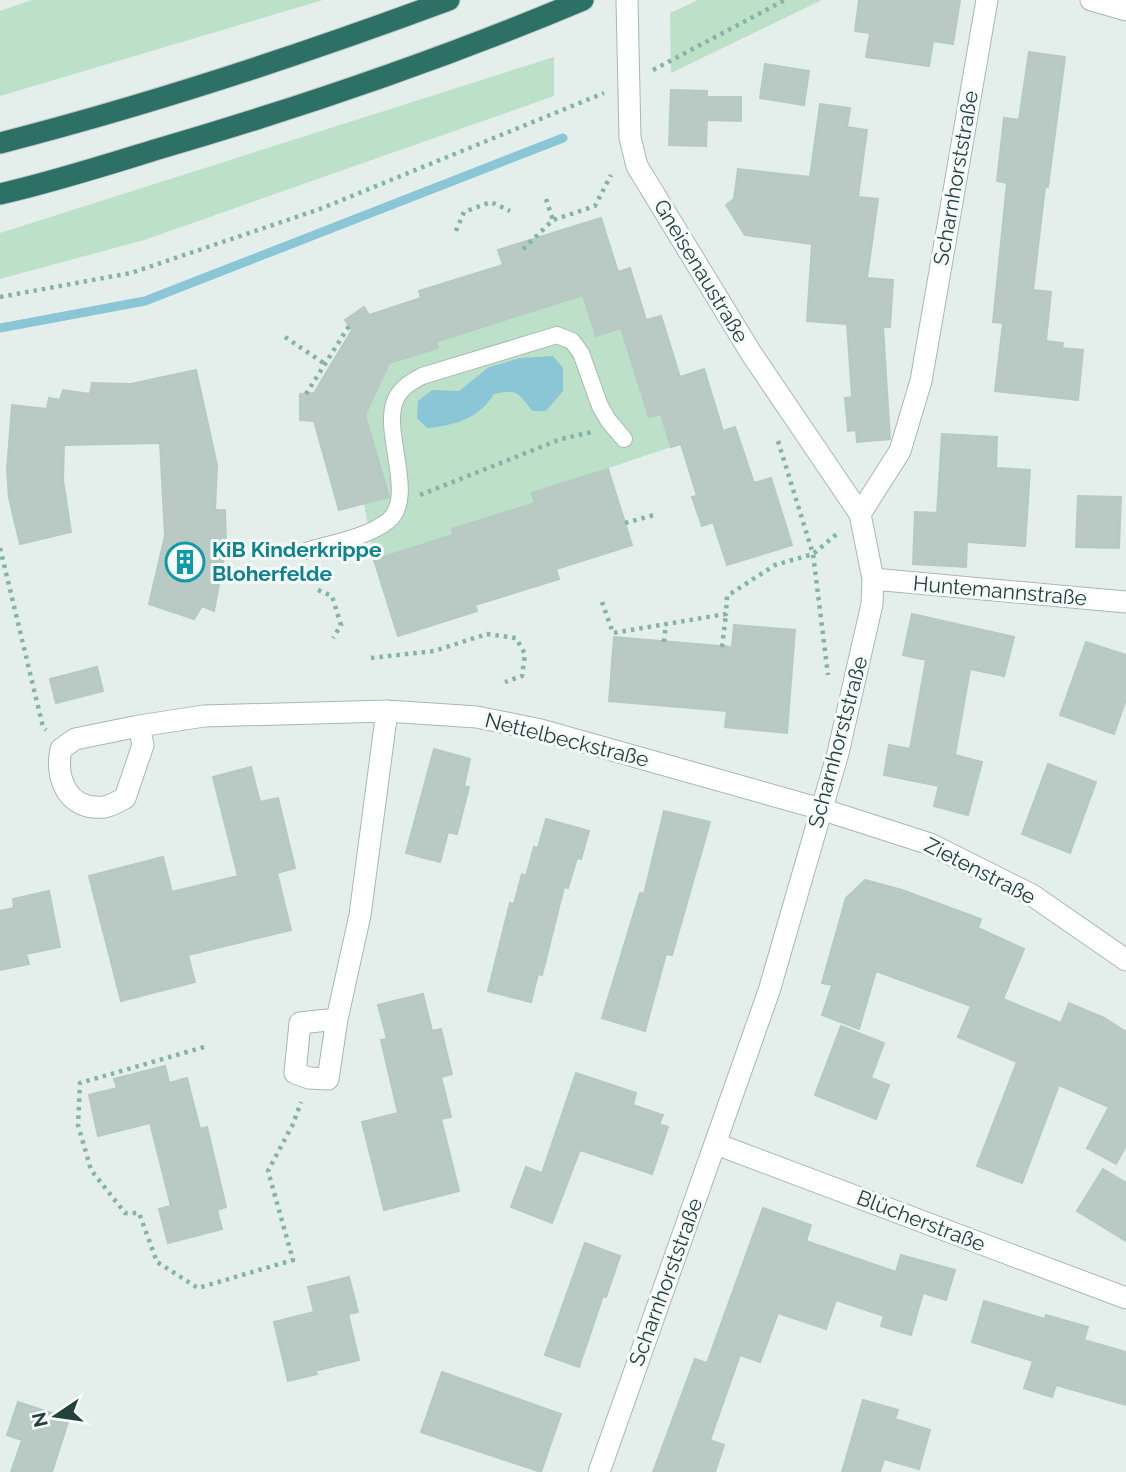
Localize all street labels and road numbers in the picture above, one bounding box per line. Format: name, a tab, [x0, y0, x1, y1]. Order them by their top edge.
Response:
street label: Scharnhorststraße	[928, 89, 983, 267]
street label: Gneisenaustraße	[649, 195, 754, 347]
street label: Huntemannstraße	[912, 570, 1088, 611]
street label: Scharnhorststraße	[803, 653, 872, 830]
street label: Nettelbeckstraße	[483, 707, 652, 772]
street label: Zietenstraße	[921, 832, 1040, 909]
street label: Blücherstraße	[853, 1185, 989, 1256]
street label: Scharnhorststraße	[624, 1195, 707, 1369]

